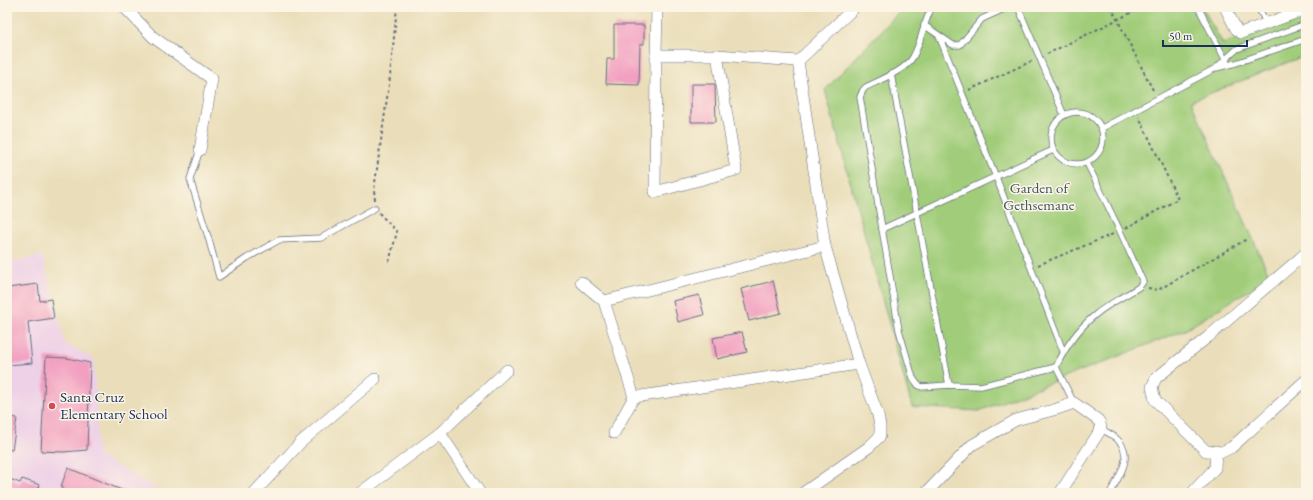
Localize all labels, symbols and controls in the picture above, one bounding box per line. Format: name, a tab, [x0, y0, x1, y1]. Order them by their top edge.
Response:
scale bar	[1163, 22, 1247, 48]
text: 50 m	[1169, 28, 1193, 44]
park label: Garden of Gethsemane	[1003, 178, 1075, 214]
place label: Santa Cruz Elementary School	[60, 387, 168, 423]
marker: Santa Cruz Elementary School	[47, 401, 57, 411]

